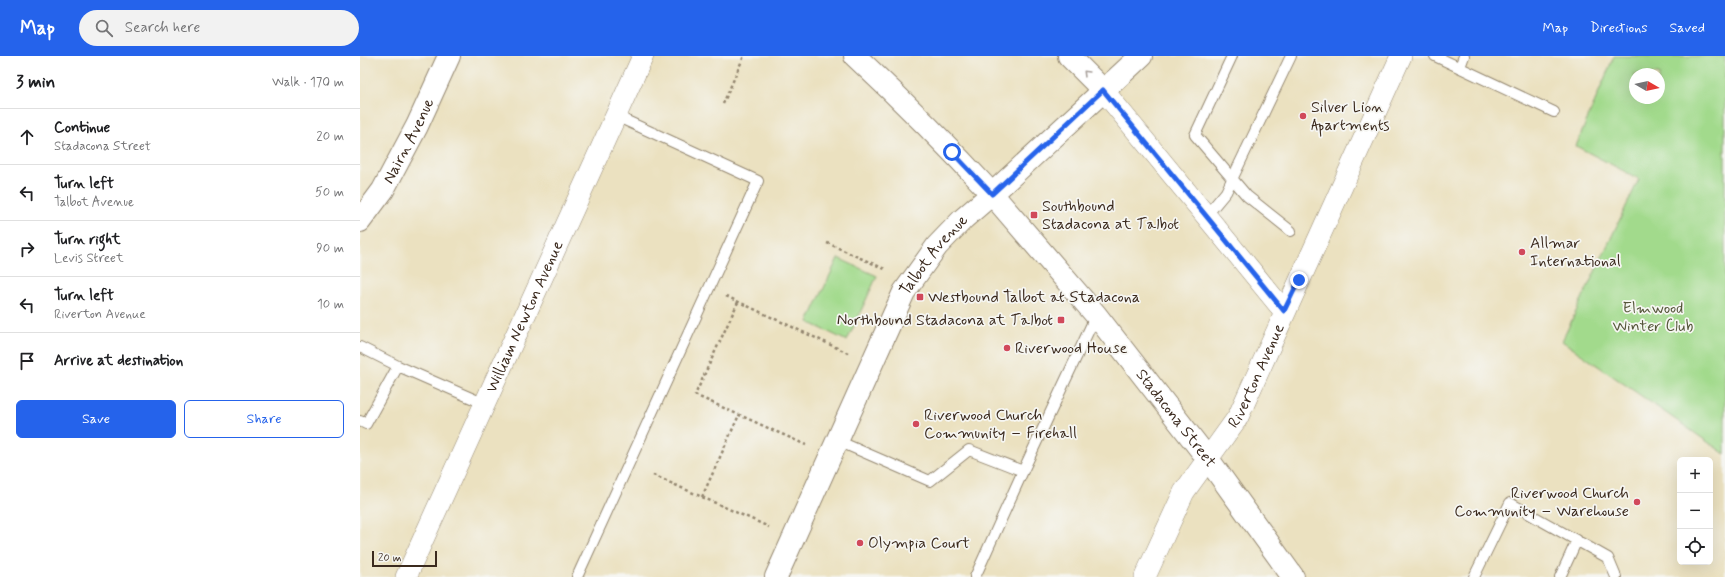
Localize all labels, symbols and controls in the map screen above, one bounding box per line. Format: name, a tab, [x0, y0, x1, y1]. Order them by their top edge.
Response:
search box	[79, 10, 359, 46]
text: Map	[20, 16, 55, 41]
icon: search	[93, 17, 115, 39]
text: Search here	[125, 18, 200, 38]
text: Map	[1542, 19, 1568, 37]
text: Directions	[1590, 19, 1648, 37]
text: Saved	[1670, 19, 1705, 37]
north arrow	[1629, 68, 1665, 104]
one-way arrow	[1083, 70, 1091, 78]
text: 3 min	[16, 71, 55, 93]
text: Walk · 170 m	[272, 74, 344, 91]
street label: Nairn Avenue	[378, 94, 439, 187]
place label: Silver Lion Apartments	[1311, 97, 1390, 137]
marker: Silver Lion Apartments	[1298, 111, 1308, 121]
text: Continue	[54, 118, 110, 138]
icon: ahead	[16, 126, 38, 148]
text: 20 m	[316, 128, 344, 145]
text: Stadacona Street	[54, 138, 151, 155]
route start	[943, 143, 961, 161]
text: Turn left	[54, 174, 114, 194]
icon: left	[16, 182, 38, 204]
text: 50 m	[315, 184, 344, 201]
text: Talbot Avenue	[54, 194, 134, 211]
place label: Southbound Stadacona at Talbot	[1042, 196, 1179, 235]
street label: Talbot Avenue	[894, 209, 973, 300]
marker: Southbound Stadacona at Talbot	[1029, 210, 1039, 220]
text: Turn right	[54, 230, 121, 250]
place label: Allmar International	[1530, 233, 1621, 272]
street label: William Newton Avenue	[481, 237, 568, 396]
icon: right	[16, 238, 38, 260]
text: 90 m	[316, 240, 344, 257]
marker: Allmar International	[1517, 247, 1527, 257]
text: Levis Street	[54, 250, 124, 267]
route end	[1290, 271, 1308, 289]
text: Turn left	[54, 286, 114, 306]
place label: Westbound Talbot at Stadacona	[928, 287, 1140, 308]
marker: Westbound Talbot at Stadacona	[915, 292, 925, 302]
icon: left	[16, 294, 38, 316]
text: 10 m	[317, 296, 344, 313]
park label: Elmwood Winter Club	[1613, 298, 1694, 337]
text: Riverton Avenue	[54, 306, 146, 323]
place label: Northbound Stadacona at Talbot	[837, 310, 1053, 331]
marker: Northbound Stadacona at Talbot	[1056, 315, 1066, 325]
street label: Riverton Avenue	[1223, 320, 1289, 432]
place label: Riverwood House	[1015, 338, 1128, 359]
marker: Riverwood House	[1002, 343, 1012, 353]
icon: arrive	[16, 350, 38, 372]
text: Arrive at destination	[54, 351, 183, 371]
street label: Stadacona Street	[1131, 365, 1221, 472]
button: Save	[16, 400, 176, 438]
button: Share	[184, 400, 344, 438]
place label: Riverwood Church Community – Firehall	[924, 405, 1077, 444]
marker: Riverwood Church Community – Firehall	[911, 419, 921, 429]
map controls	[1677, 457, 1713, 565]
button: +	[1677, 457, 1713, 493]
place label: Riverwood Church Community – Warehouse	[1454, 483, 1629, 522]
button: −	[1677, 493, 1713, 529]
marker: Riverwood Church Community – Warehouse	[1632, 497, 1642, 507]
button: locate	[1677, 529, 1713, 565]
place label: Olympia Court	[868, 533, 970, 554]
marker: Olympia Court	[855, 538, 865, 548]
scale bar	[372, 549, 437, 568]
text: 20 m	[378, 551, 401, 565]

